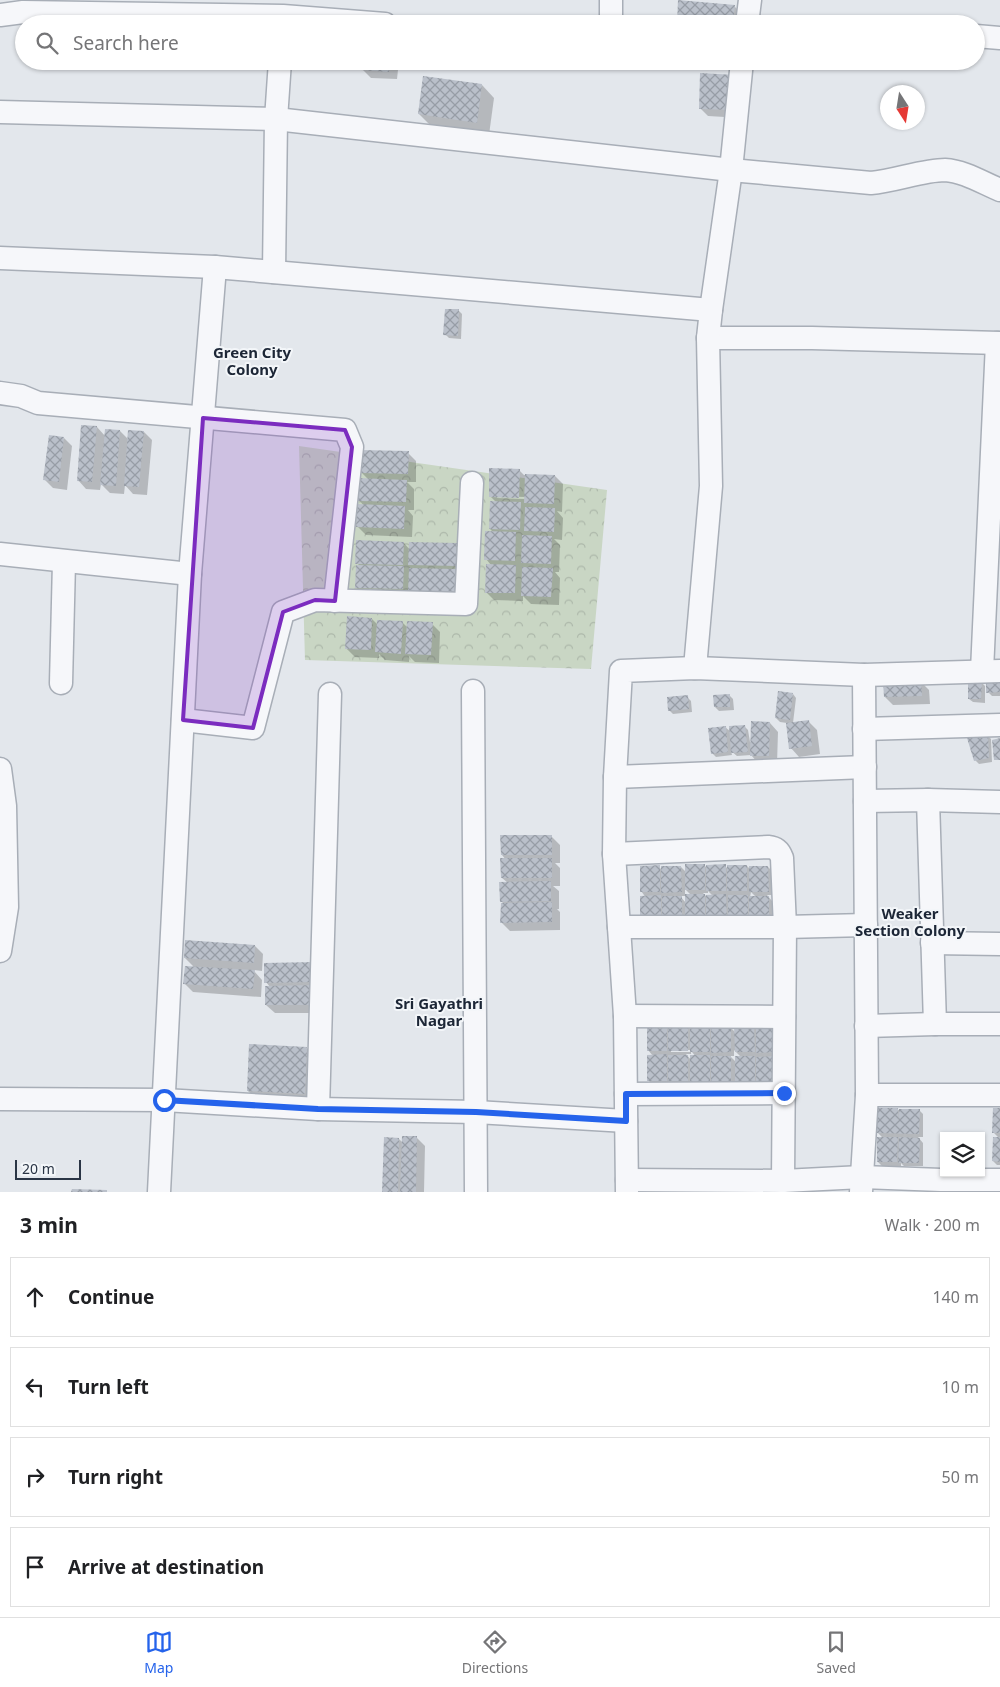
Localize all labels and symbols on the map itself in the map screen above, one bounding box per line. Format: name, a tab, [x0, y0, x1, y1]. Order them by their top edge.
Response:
north arrow	[880, 85, 925, 130]
district label: Green City Colony	[213, 342, 291, 379]
district label: Weaker Section Colony	[855, 903, 966, 940]
district label: Sri Gayathri Nagar	[395, 993, 483, 1030]
route end	[773, 1082, 796, 1105]
route start	[153, 1089, 176, 1112]
scale bar	[15, 1157, 81, 1180]

